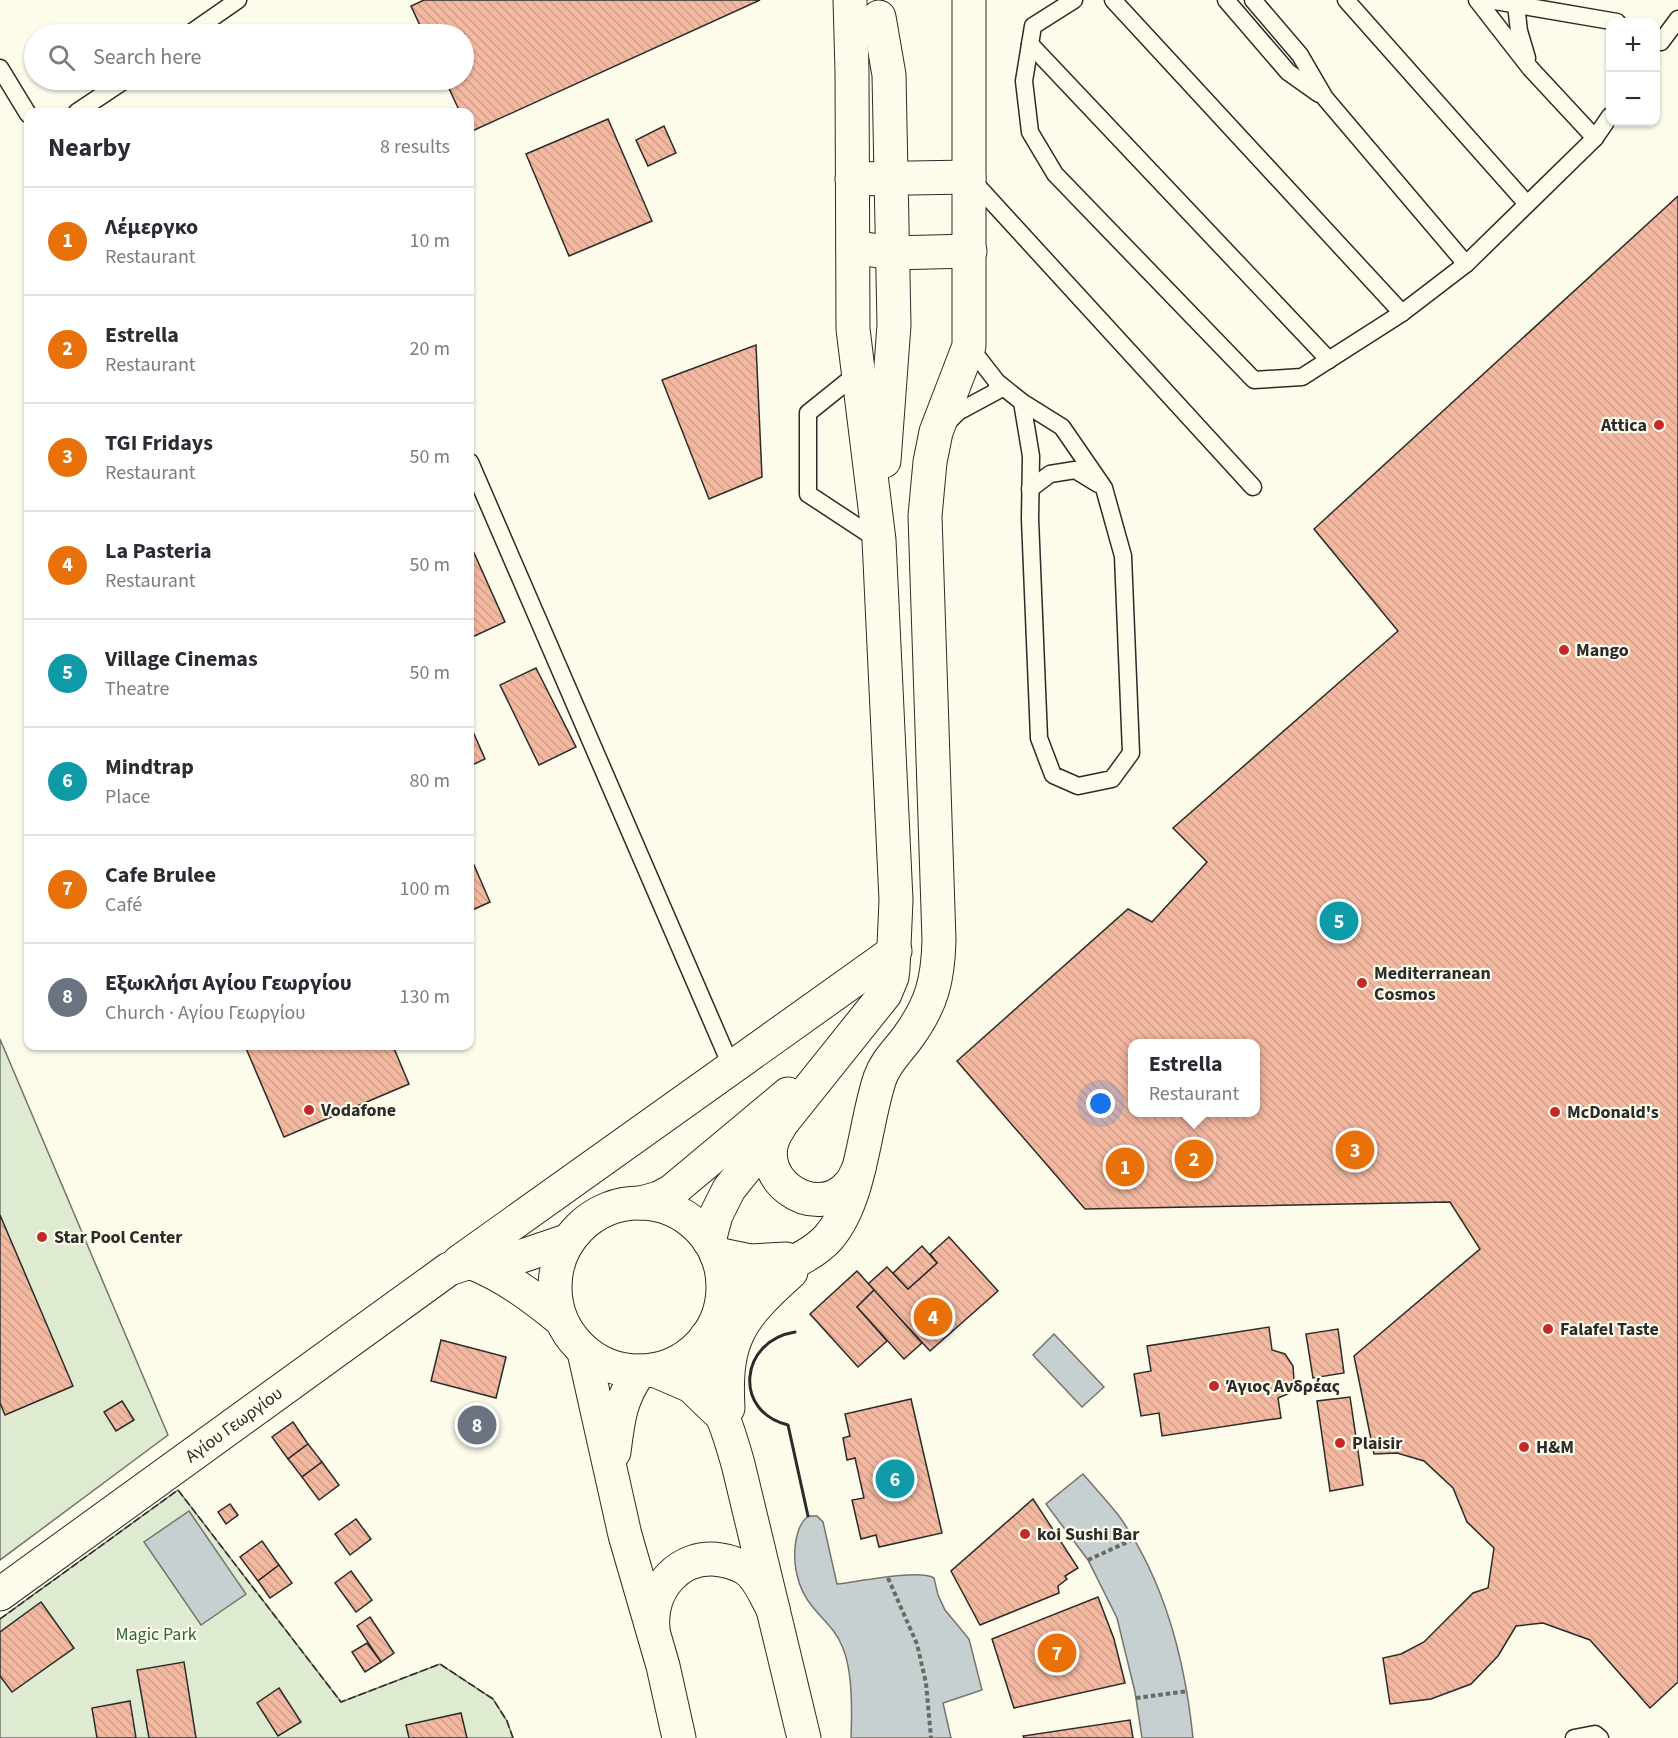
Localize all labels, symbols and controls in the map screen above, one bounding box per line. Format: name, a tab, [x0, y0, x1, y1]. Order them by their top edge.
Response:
map controls	[1606, 18, 1660, 126]
button: +	[1606, 18, 1660, 72]
search box	[24, 24, 474, 90]
icon: search	[45, 41, 78, 74]
text: Search here	[93, 41, 201, 73]
button: −	[1606, 72, 1660, 126]
text: Nearby	[48, 129, 131, 166]
text: 8 results	[380, 133, 450, 161]
text: Λέμεργκο	[105, 211, 198, 243]
text: 1	[62, 227, 73, 255]
text: 10 m	[410, 227, 450, 255]
text: Restaurant	[105, 243, 196, 271]
text: Estrella	[105, 319, 179, 351]
text: 2	[62, 335, 73, 363]
text: 20 m	[410, 335, 450, 363]
text: Restaurant	[105, 351, 196, 379]
place label: Attica	[1600, 413, 1647, 438]
marker: Attica	[1652, 418, 1666, 432]
text: TGI Fridays	[105, 427, 213, 459]
text: 3	[62, 443, 73, 471]
text: 50 m	[410, 443, 450, 471]
text: Restaurant	[105, 459, 196, 487]
text: La Pasteria	[105, 535, 212, 567]
text: 4	[62, 551, 73, 579]
text: 50 m	[410, 551, 450, 579]
text: Restaurant	[105, 567, 196, 595]
place label: Mango	[1576, 638, 1629, 663]
text: Village Cinemas	[105, 643, 258, 675]
marker: Mango	[1557, 643, 1571, 657]
text: 5	[62, 659, 73, 687]
text: 50 m	[410, 659, 450, 687]
text: Theatre	[105, 675, 169, 703]
text: Mindtrap	[105, 751, 194, 783]
text: 6	[62, 767, 73, 795]
text: 80 m	[410, 767, 450, 795]
text: Place	[105, 783, 150, 811]
text: Cafe Brulee	[105, 859, 216, 891]
text: 7	[62, 875, 73, 903]
text: 100 m	[400, 875, 450, 903]
text: Café	[105, 891, 142, 919]
pin: 5	[1320, 898, 1358, 944]
place label: Mediterranean Cosmos	[1374, 961, 1491, 1007]
text: Εξωκλήσι Αγίου Γεωργίου	[105, 967, 352, 999]
marker: Mediterranean Cosmos	[1355, 976, 1369, 990]
text: 8	[62, 983, 73, 1011]
text: 130 m	[400, 983, 450, 1011]
text: Church · Αγίου Γεωργίου	[105, 999, 305, 1027]
popup	[1128, 1039, 1260, 1117]
text: Estrella	[1149, 1048, 1223, 1080]
text: Restaurant	[1149, 1080, 1239, 1108]
your location	[1086, 1089, 1115, 1118]
place label: Vodafone	[320, 1098, 396, 1123]
place label: McDonald's	[1567, 1100, 1659, 1125]
marker: Vodafone	[302, 1103, 316, 1117]
marker: McDonald's	[1548, 1105, 1562, 1119]
pin: 3	[1336, 1128, 1374, 1172]
pin: 2	[1174, 1136, 1214, 1182]
pin: 1	[1106, 1144, 1144, 1190]
place label: Star Pool Center	[54, 1225, 183, 1250]
marker: Star Pool Center	[35, 1230, 49, 1244]
pin: 4	[914, 1294, 952, 1340]
place label: Falafel Taste	[1560, 1317, 1659, 1342]
marker: Falafel Taste	[1541, 1322, 1555, 1336]
place label: Άγιος Ανδρέας	[1226, 1374, 1340, 1399]
marker: Άγιος Ανδρέας	[1207, 1379, 1221, 1393]
street label: Αγίου Γεωργίου	[180, 1381, 288, 1469]
pin: 8	[458, 1402, 496, 1448]
place label: Plaisir	[1352, 1431, 1403, 1456]
place label: H&M	[1536, 1435, 1574, 1460]
marker: Plaisir	[1333, 1436, 1347, 1450]
marker: H&M	[1517, 1440, 1531, 1454]
pin: 6	[876, 1456, 914, 1502]
place label: koi Sushi Bar	[1037, 1522, 1140, 1547]
marker: koi Sushi Bar	[1018, 1527, 1032, 1541]
park label: Magic Park	[115, 1622, 197, 1647]
pin: 7	[1038, 1630, 1076, 1676]

